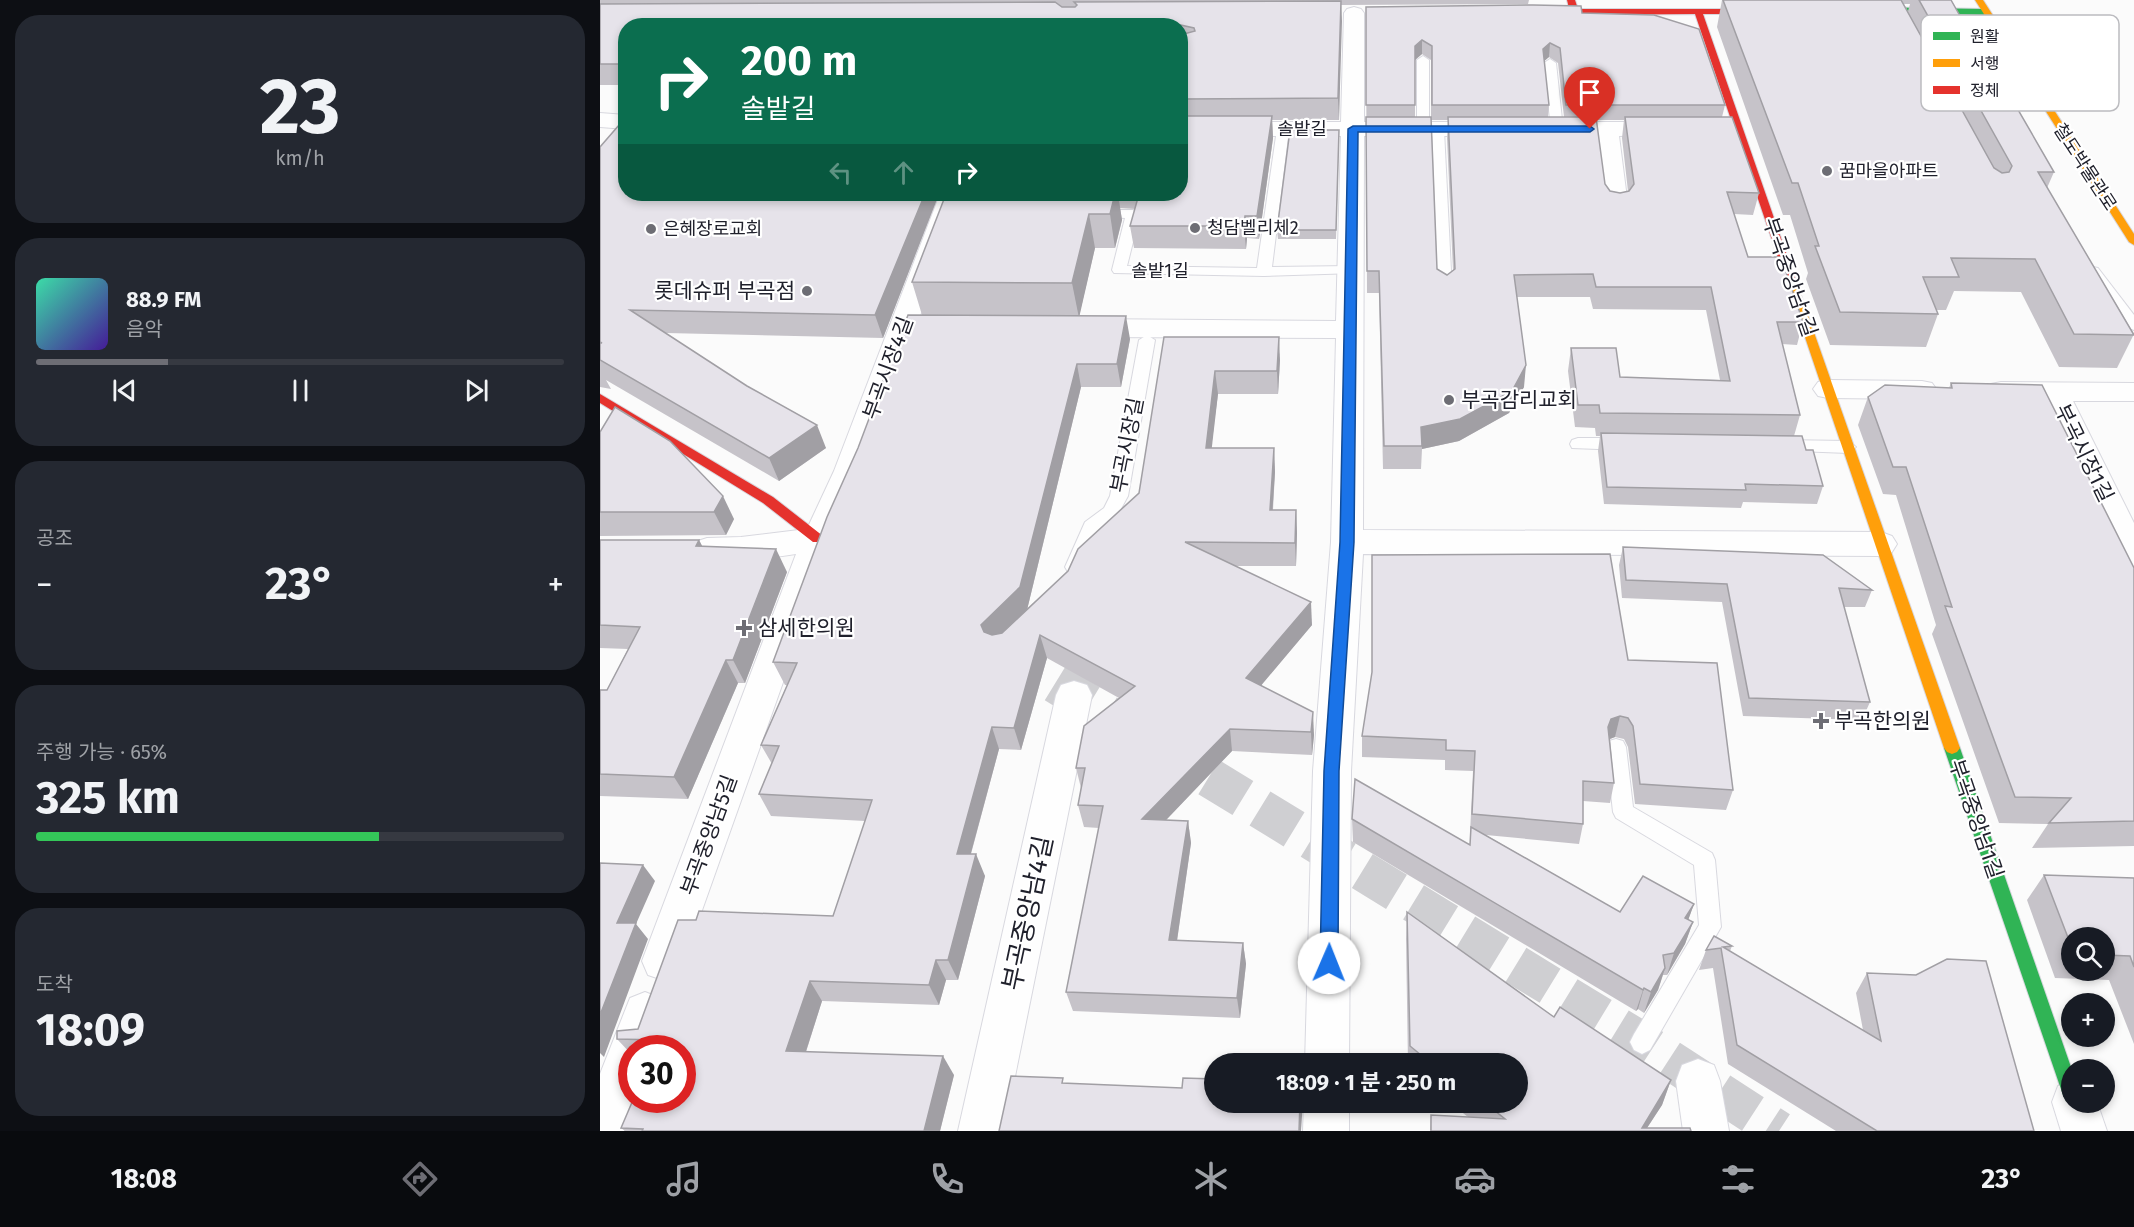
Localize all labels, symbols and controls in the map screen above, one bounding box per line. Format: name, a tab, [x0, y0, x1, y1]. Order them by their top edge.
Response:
legend	[1921, 15, 2119, 111]
text: 원활	[1970, 27, 2000, 46]
text: 200 m	[741, 36, 857, 86]
icon: right	[642, 42, 720, 120]
text: 서행	[1970, 54, 1999, 73]
text: 23	[260, 60, 340, 154]
pin	[1564, 67, 1615, 129]
icon: arrive	[1573, 76, 1606, 109]
text: 정체	[1970, 81, 1999, 100]
text: 솔밭길	[741, 93, 816, 125]
street label: 솔밭길	[1277, 118, 1327, 140]
street label: 철도박물관로	[2049, 119, 2121, 215]
text: km/h	[275, 146, 325, 170]
icon: left	[824, 156, 857, 189]
icon: ahead	[887, 156, 920, 189]
icon: right	[950, 156, 983, 189]
place label: 꿈마을아파트	[1839, 160, 1938, 182]
marker: 꿈마을아파트	[1820, 164, 1834, 178]
street label: 부곡중앙남1길	[1757, 214, 1823, 340]
place label: 청담벨리체2	[1207, 217, 1299, 239]
place label: 은혜장로교회	[663, 218, 762, 240]
marker: 청담벨리체2	[1188, 221, 1202, 235]
marker: 은혜장로교회	[644, 222, 658, 236]
street label: 솔밭1길	[1131, 260, 1189, 282]
place label: 롯데슈퍼 부곡점	[654, 278, 795, 304]
marker: 롯데슈퍼 부곡점	[800, 284, 814, 298]
text: 88.9 FM	[126, 286, 201, 313]
street label: 부곡시장4길	[857, 313, 919, 423]
text: 음악	[126, 317, 163, 341]
icon: previous	[108, 374, 141, 407]
icon: pause	[284, 374, 317, 407]
icon: next	[460, 374, 493, 407]
place label: 부곡감리교회	[1461, 387, 1577, 413]
marker: 부곡감리교회	[1442, 393, 1456, 407]
street label: 부곡시장길	[1105, 395, 1149, 495]
street label: 부곡시장1길	[2049, 400, 2119, 506]
text: 공조	[36, 526, 73, 550]
text: 23°	[265, 557, 335, 611]
text: −	[36, 565, 53, 605]
text: +	[548, 565, 564, 605]
place label: 삼세한의원	[758, 615, 855, 641]
marker: 삼세한의원	[735, 619, 753, 637]
place label: 부곡한의원	[1834, 708, 1931, 734]
marker: 부곡한의원	[1812, 712, 1830, 730]
text: 주행 가능 · 65%	[36, 740, 167, 764]
street label: 부곡중앙남1길	[1943, 756, 2009, 882]
text: 325 km	[36, 771, 180, 825]
street label: 부곡중앙남5길	[675, 771, 743, 899]
street label: 부곡중앙남4길	[996, 833, 1060, 993]
map controls	[2061, 927, 2115, 1113]
button: search	[2061, 927, 2115, 981]
position arrow	[1297, 931, 1361, 995]
text: 도착	[36, 972, 73, 996]
button: +	[2061, 993, 2115, 1047]
text: 18:09	[36, 1003, 145, 1057]
speed limit sign: 30	[618, 1035, 696, 1113]
button: −	[2061, 1059, 2115, 1113]
text: 18:09 · 1 분 · 250 m	[1276, 1069, 1456, 1096]
icon: directions	[399, 1158, 441, 1200]
icon: music	[663, 1158, 705, 1200]
icon: phone	[926, 1158, 968, 1200]
icon: climate	[1190, 1158, 1232, 1200]
icon: car	[1454, 1158, 1496, 1200]
icon: filters	[1717, 1158, 1759, 1200]
text: 18:08	[111, 1163, 177, 1195]
text: 23°	[1981, 1163, 2023, 1195]

